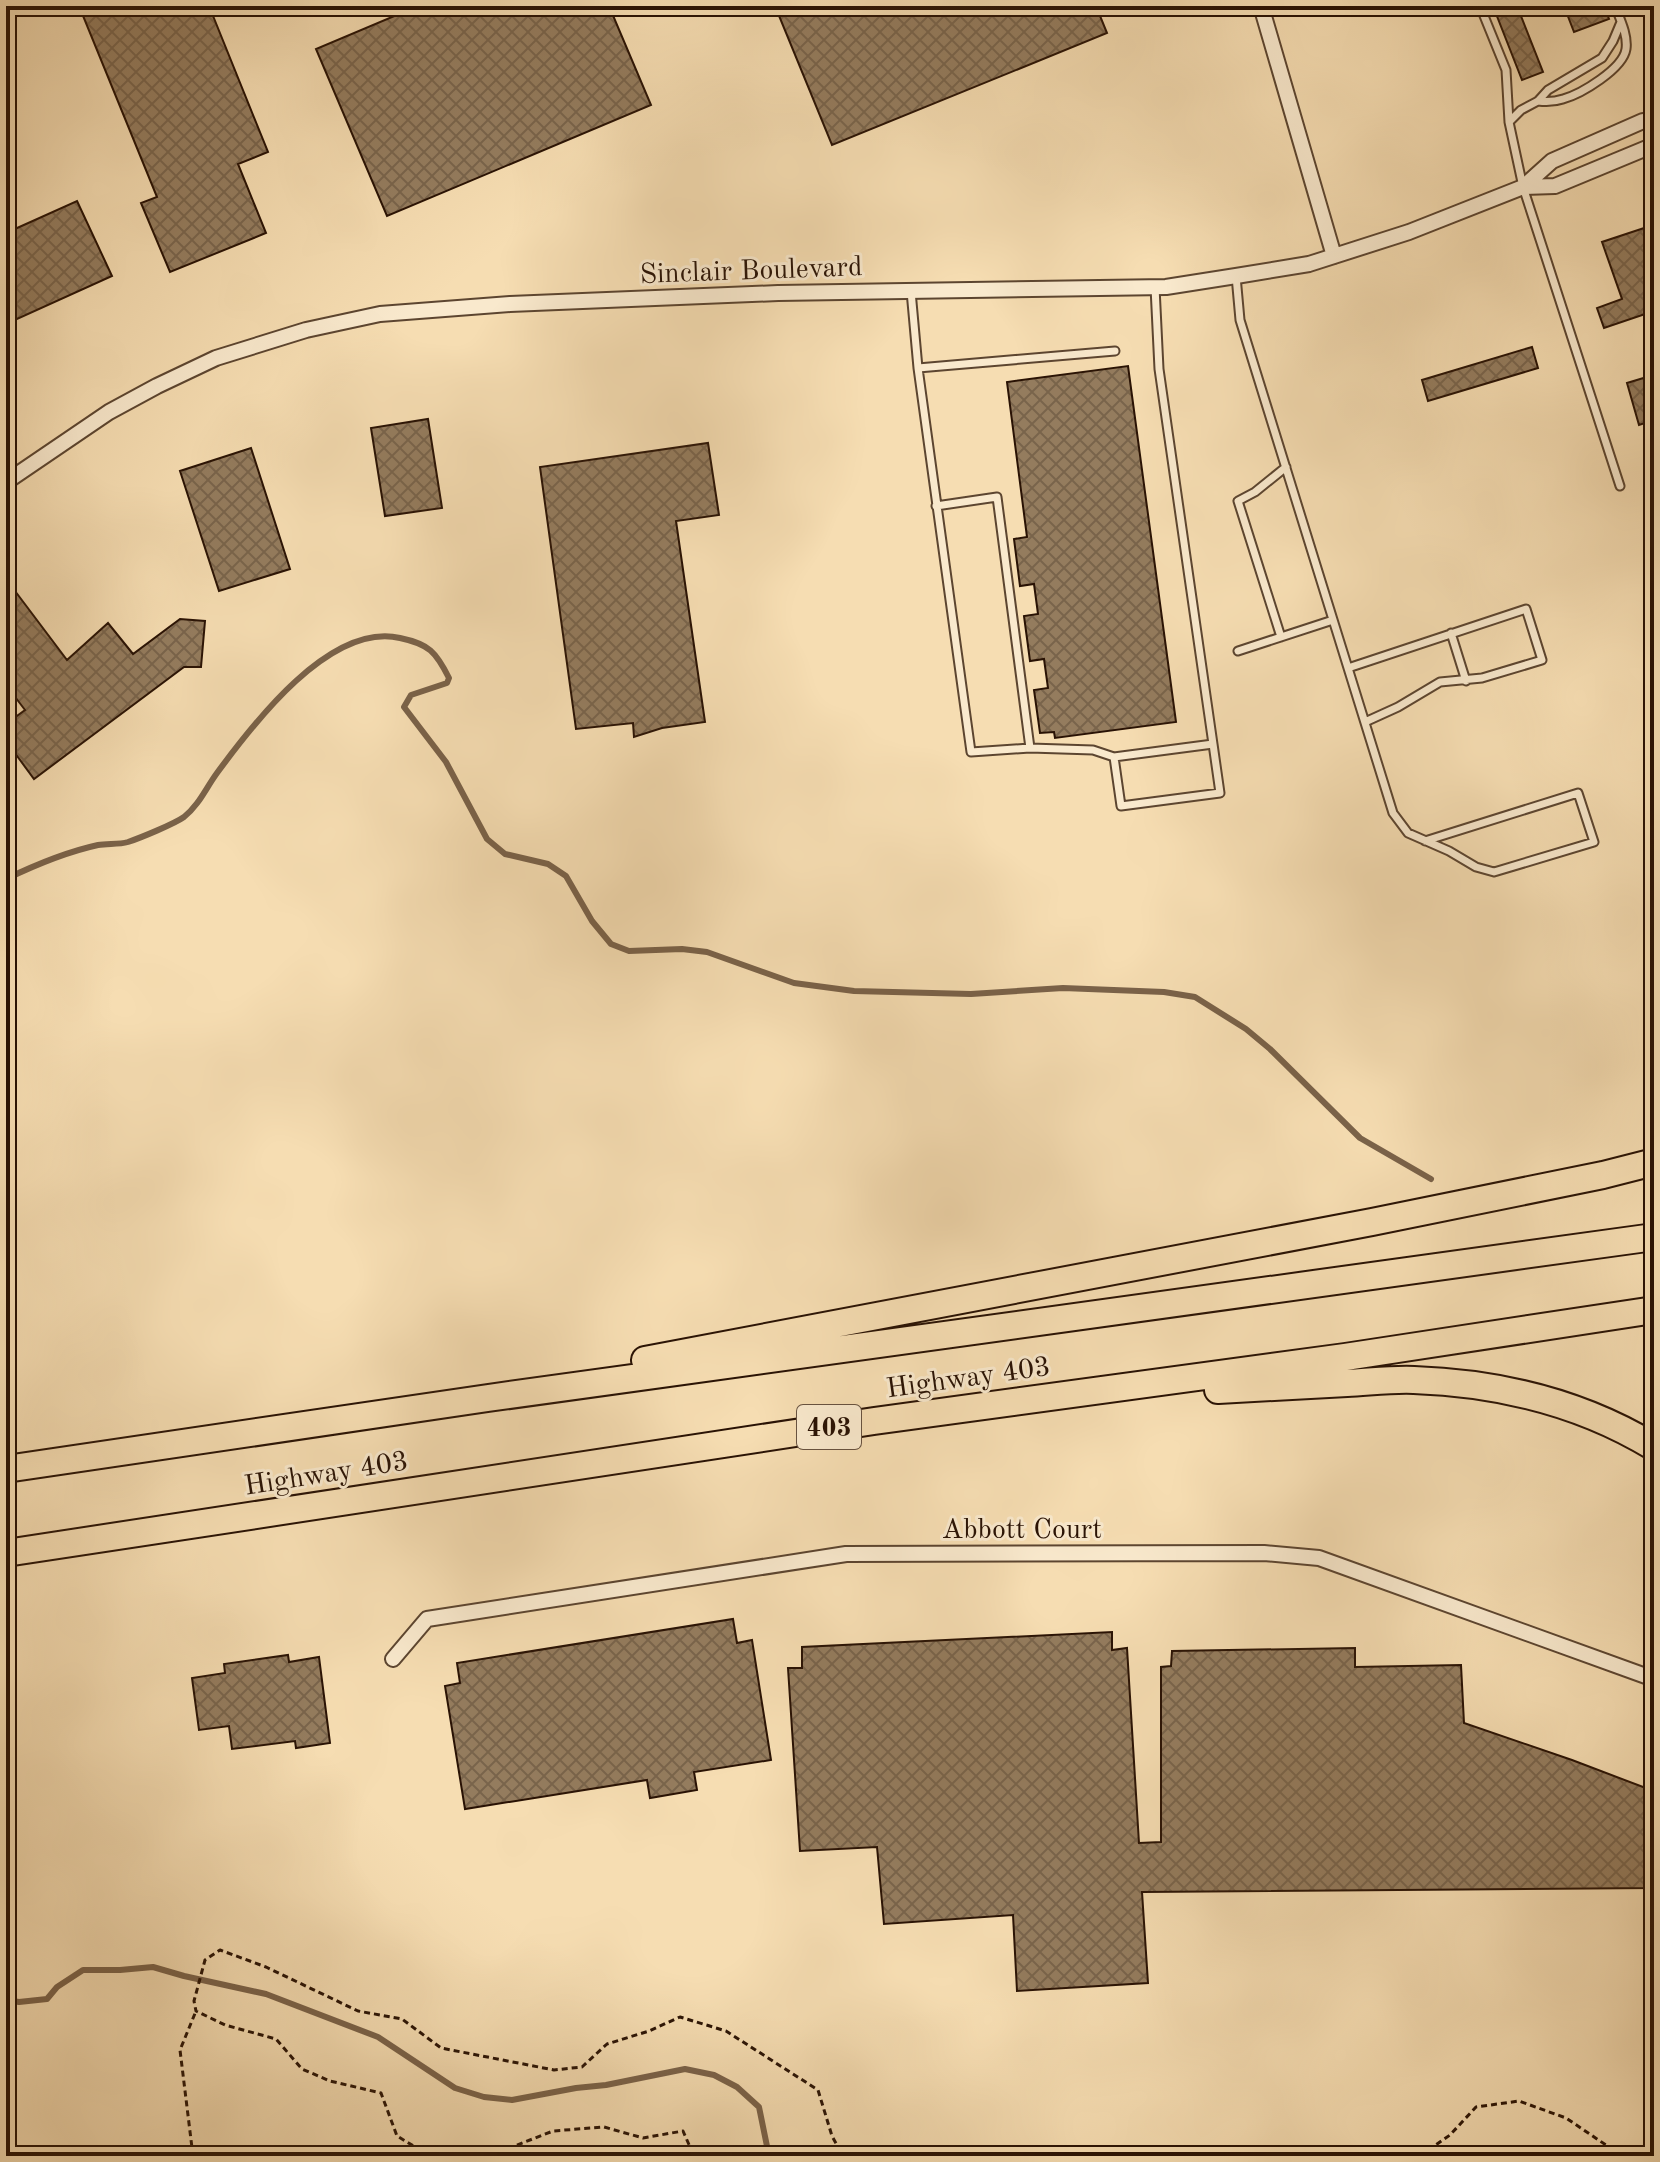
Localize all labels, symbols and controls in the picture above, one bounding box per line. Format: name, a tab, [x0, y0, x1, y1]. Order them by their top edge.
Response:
street label: Sinclair Boulevard	[639, 254, 863, 290]
street label: Highway 403	[884, 1354, 1052, 1404]
road number: 403	[797, 1405, 861, 1449]
street label: Highway 403	[243, 1448, 410, 1502]
street label: Abbott Court	[942, 1517, 1102, 1545]

